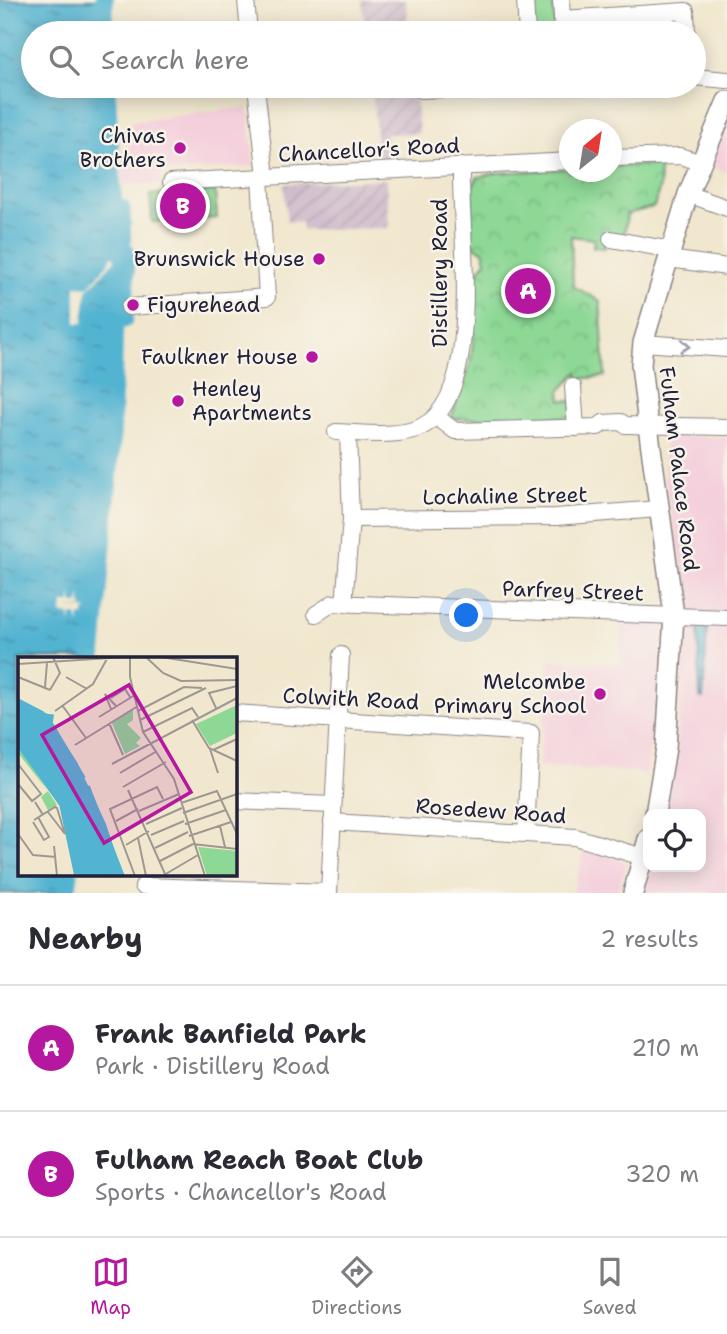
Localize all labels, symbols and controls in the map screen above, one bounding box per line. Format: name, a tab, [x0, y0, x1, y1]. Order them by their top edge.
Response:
search box	[21, 21, 706, 98]
icon: search	[45, 41, 83, 79]
text: Search here	[101, 42, 250, 77]
north arrow	[559, 119, 622, 182]
place label: Chivas Brothers	[80, 122, 166, 174]
street label: Chancellor's Road	[278, 131, 460, 169]
marker: Chivas Brothers	[172, 140, 188, 156]
pin: B	[160, 180, 206, 232]
street label: Distillery Road	[426, 198, 454, 348]
place label: Brunswick House	[134, 245, 305, 273]
marker: Brunswick House	[311, 251, 327, 267]
pin: A	[505, 265, 551, 317]
place label: Figurehead	[147, 291, 260, 319]
marker: Figurehead	[125, 297, 141, 313]
one-way arrow	[680, 338, 691, 353]
place label: Faulkner House	[141, 343, 298, 371]
marker: Faulkner House	[304, 349, 320, 365]
street label: Fulham Palace Road	[653, 365, 705, 573]
place label: Henley Apartments	[192, 375, 312, 427]
marker: Henley Apartments	[170, 393, 186, 409]
street label: Lochaline Street	[422, 481, 588, 511]
street label: Parfrey Street	[502, 575, 644, 607]
your location	[449, 598, 483, 632]
inset map	[18, 657, 236, 876]
place label: Melcombe Primary School	[434, 668, 587, 720]
street label: Colwith Road	[282, 681, 420, 717]
marker: Melcombe Primary School	[592, 686, 608, 702]
street label: Rosedew Road	[415, 792, 567, 830]
map controls	[643, 809, 706, 872]
button: locate	[643, 809, 706, 872]
text: Nearby	[28, 918, 143, 959]
text: 2 results	[600, 924, 699, 954]
text: Frank Banfield Park	[95, 1016, 367, 1051]
text: A	[42, 1033, 60, 1063]
text: 210 m	[631, 1033, 699, 1063]
text: Park · Distillery Road	[95, 1051, 330, 1081]
text: Fulham Reach Boat Club	[95, 1142, 423, 1177]
text: B	[44, 1159, 58, 1189]
text: 320 m	[625, 1159, 699, 1189]
text: Sports · Chancellor's Road	[95, 1177, 387, 1207]
tab: Map	[90, 1253, 131, 1320]
tab: Directions	[312, 1253, 402, 1320]
tab: Saved	[583, 1253, 637, 1320]

